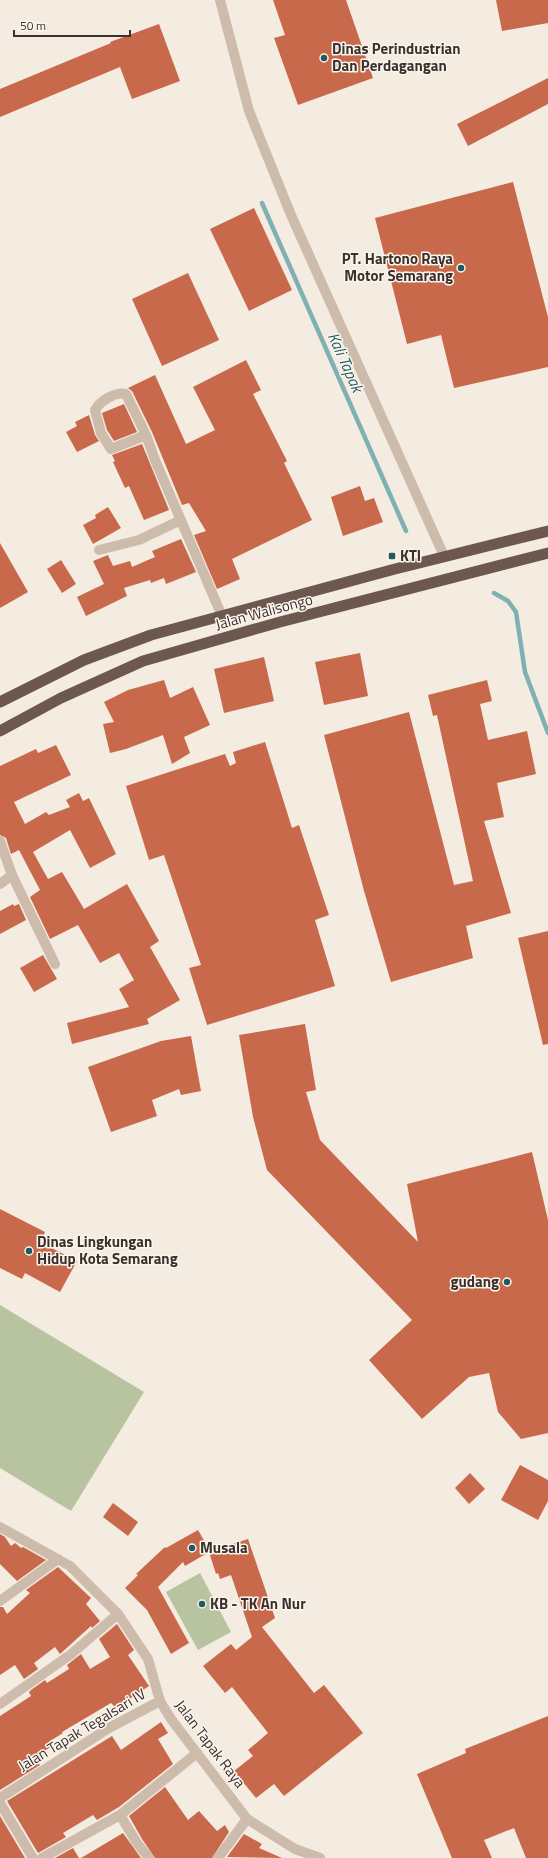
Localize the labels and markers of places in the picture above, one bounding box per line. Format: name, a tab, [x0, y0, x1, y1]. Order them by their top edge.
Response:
place label: Dinas Perindustrian Dan Perdagangan	[332, 37, 461, 77]
marker: Dinas Perindustrian Dan Perdagangan	[319, 53, 329, 63]
place label: PT. Hartono Raya Motor Semarang	[342, 247, 453, 287]
marker: PT. Hartono Raya Motor Semarang	[456, 263, 466, 273]
place label: KTI	[400, 544, 421, 567]
marker: KTI	[387, 551, 397, 561]
place label: Dinas Lingkungan Hidup Kota Semarang	[37, 1230, 178, 1270]
marker: Dinas Lingkungan Hidup Kota Semarang	[24, 1246, 34, 1256]
place label: gudang	[450, 1270, 499, 1293]
marker: gudang	[502, 1277, 512, 1287]
place label: Musala	[200, 1536, 248, 1559]
marker: Musala	[187, 1543, 197, 1553]
place label: KB - TK An Nur	[210, 1592, 306, 1615]
marker: KB - TK An Nur	[197, 1599, 207, 1609]

